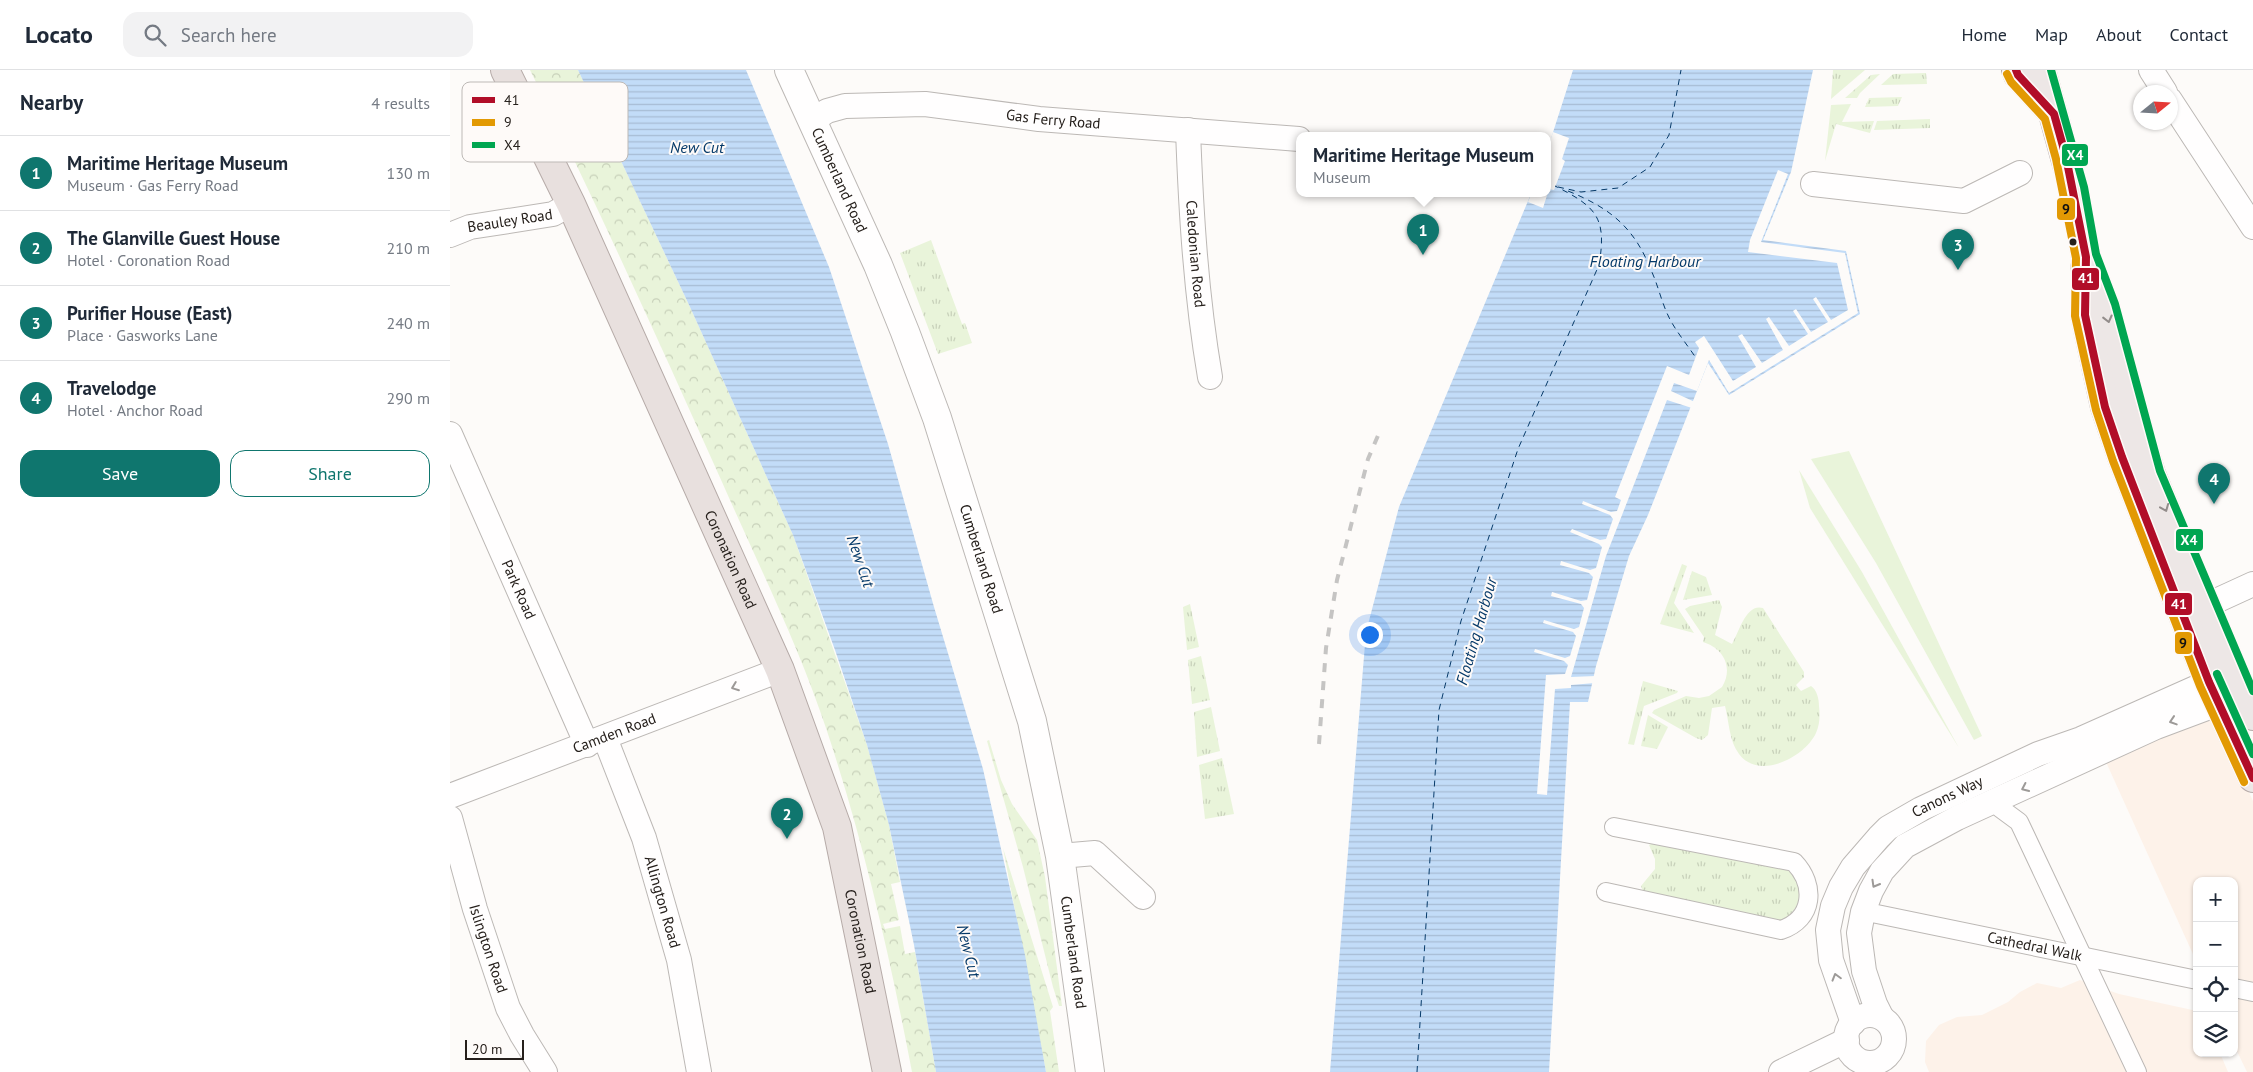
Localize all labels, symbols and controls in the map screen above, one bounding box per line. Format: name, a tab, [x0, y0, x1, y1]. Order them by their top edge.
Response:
search box	[123, 12, 473, 57]
text: Locato	[25, 19, 93, 50]
icon: search	[141, 21, 169, 49]
text: Search here	[181, 23, 277, 47]
text: Home	[1961, 23, 2007, 46]
text: Map	[2035, 23, 2068, 46]
text: About	[2096, 23, 2142, 46]
text: Contact	[2170, 23, 2228, 46]
legend	[462, 82, 628, 162]
north arrow	[2133, 85, 2178, 130]
text: Nearby	[20, 89, 83, 116]
text: 41	[504, 91, 519, 109]
text: 4 results	[371, 93, 430, 113]
street label: Gas Ferry Road	[1005, 105, 1101, 133]
text: 9	[504, 113, 512, 131]
street label: Cumberland Road	[808, 124, 872, 235]
popup	[1296, 132, 1551, 197]
text: X4	[504, 136, 521, 154]
water label: New Cut	[670, 137, 725, 157]
text: Maritime Heritage Museum	[1313, 143, 1534, 167]
line badge: X4	[2061, 143, 2089, 167]
text: X4	[2067, 146, 2083, 164]
text: Maritime Heritage Museum	[67, 151, 288, 175]
text: 1	[31, 163, 41, 183]
text: 130 m	[387, 163, 430, 183]
text: Museum	[1313, 167, 1371, 187]
text: Museum · Gas Ferry Road	[67, 175, 239, 195]
line badge: 9	[2056, 197, 2076, 221]
street label: Caledonian Road	[1182, 200, 1210, 308]
text: 9	[2062, 200, 2070, 218]
street label: Beauley Road	[466, 204, 554, 236]
pin: 1	[1407, 214, 1439, 255]
text: The Glanville Guest House	[67, 226, 280, 250]
pin: 3	[1942, 229, 1974, 270]
unlabelled marker	[2068, 237, 2078, 247]
text: 2	[31, 238, 41, 258]
text: 210 m	[387, 238, 430, 258]
text: Hotel · Coronation Road	[67, 250, 230, 270]
water label: Floating Harbour	[1590, 251, 1702, 271]
line badge: 41	[2071, 267, 2100, 291]
text: 41	[2078, 269, 2094, 287]
text: Purifier House (East)	[67, 301, 232, 325]
text: 3	[31, 313, 41, 333]
text: 240 m	[387, 313, 430, 333]
one-way arrow	[2102, 314, 2113, 323]
text: Place · Gasworks Lane	[67, 325, 218, 345]
text: Travelodge	[67, 376, 156, 400]
text: 4	[31, 388, 41, 408]
text: 290 m	[387, 388, 430, 408]
text: Hotel · Anchor Road	[67, 400, 203, 420]
button: Save	[20, 450, 220, 497]
button: Share	[230, 450, 430, 497]
pin: 4	[2198, 463, 2230, 504]
street label: Cumberland Road	[956, 502, 1008, 616]
one-way arrow	[2159, 503, 2169, 512]
street label: Coronation Road	[701, 507, 761, 612]
line badge: X4	[2175, 528, 2204, 552]
text: X4	[2181, 531, 2197, 549]
water label: New Cut	[843, 532, 880, 591]
street label: Park Road	[498, 557, 540, 622]
water label: Floating Harbour	[1451, 573, 1501, 687]
line badge: 41	[2164, 592, 2193, 616]
text: 41	[2171, 595, 2187, 613]
your location	[1357, 622, 1383, 648]
line badge: 9	[2174, 631, 2193, 655]
text: 9	[2179, 634, 2187, 652]
one-way arrow	[731, 682, 739, 692]
street label: Camden Road	[570, 708, 659, 757]
one-way arrow	[2170, 715, 2178, 725]
street label: Canons Way	[1908, 771, 1986, 821]
one-way arrow	[2021, 781, 2030, 792]
pin: 2	[771, 798, 803, 839]
street label: Allington Road	[641, 854, 685, 950]
map controls	[2193, 877, 2238, 1057]
button: +	[2193, 877, 2238, 922]
one-way arrow	[1871, 879, 1881, 888]
street label: Coronation Road	[841, 888, 881, 995]
street label: Cumberland Road	[1057, 895, 1091, 1010]
street label: Islington Road	[465, 902, 512, 995]
water label: New Cut	[953, 922, 985, 981]
button: −	[2193, 922, 2238, 967]
street label: Cathedral Walk	[1986, 927, 2085, 965]
button: locate	[2193, 967, 2238, 1012]
one-way arrow	[1832, 973, 1842, 982]
button: layers	[2193, 1012, 2238, 1057]
scale bar	[465, 1037, 524, 1060]
text: 20 m	[472, 1040, 502, 1058]

